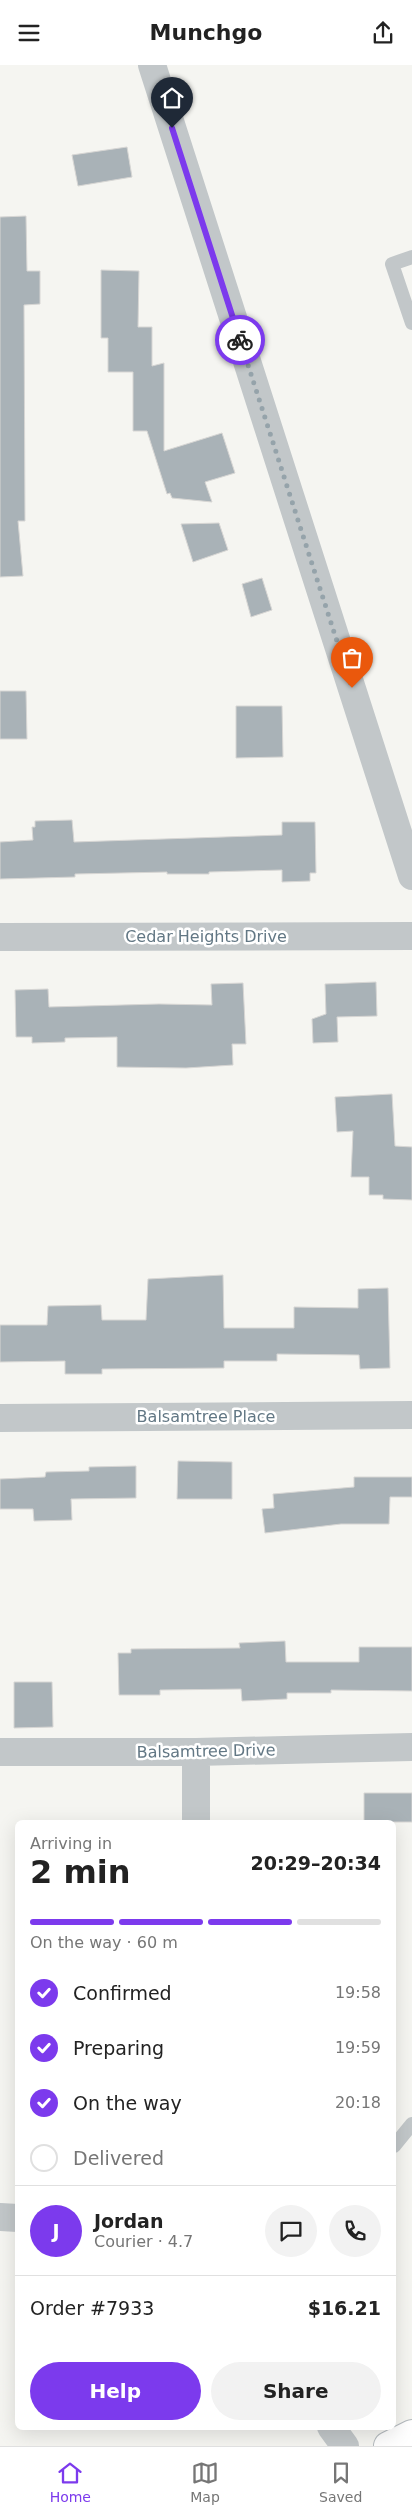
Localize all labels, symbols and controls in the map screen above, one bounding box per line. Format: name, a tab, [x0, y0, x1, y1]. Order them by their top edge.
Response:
icon: menu	[15, 19, 43, 47]
icon: share	[369, 19, 397, 47]
text: Munchgo	[150, 20, 262, 45]
pin	[151, 77, 193, 128]
icon: home	[158, 84, 186, 112]
courier	[215, 315, 265, 365]
icon: bike	[226, 326, 254, 354]
pin	[331, 637, 373, 688]
icon: bag	[338, 644, 366, 672]
street label: Cedar Heights Drive	[125, 927, 287, 946]
street label: Balsamtree Place	[137, 1407, 275, 1426]
street label: Balsamtree Drive	[136, 1740, 276, 1762]
text: Arriving in	[30, 1834, 112, 1853]
text: 20:29–20:34	[251, 1852, 381, 1874]
text: 2 min	[30, 1853, 131, 1891]
text: On the way · 60 m	[30, 1933, 178, 1952]
icon: check	[30, 1979, 58, 2007]
text: Confirmed	[73, 1982, 172, 2004]
text: 19:58	[335, 1983, 381, 2002]
icon: check	[30, 2034, 58, 2062]
text: Preparing	[73, 2037, 164, 2059]
text: 19:59	[335, 2038, 381, 2057]
icon: check	[30, 2089, 58, 2117]
text: On the way	[73, 2092, 182, 2114]
text: 20:18	[335, 2093, 381, 2112]
text: Delivered	[73, 2147, 164, 2169]
button: chat	[265, 2205, 317, 2257]
button: phone	[329, 2205, 381, 2257]
text: Jordan	[94, 2210, 163, 2232]
text: J	[52, 2220, 60, 2242]
text: Courier · 4.7	[94, 2232, 193, 2251]
text: Order #7933	[30, 2297, 154, 2319]
text: $16.21	[308, 2297, 381, 2319]
button: Help	[30, 2362, 201, 2420]
button: Share	[211, 2362, 381, 2420]
tab: Home	[50, 2459, 91, 2505]
tab: Map	[190, 2459, 220, 2505]
tab: Saved	[319, 2459, 362, 2505]

